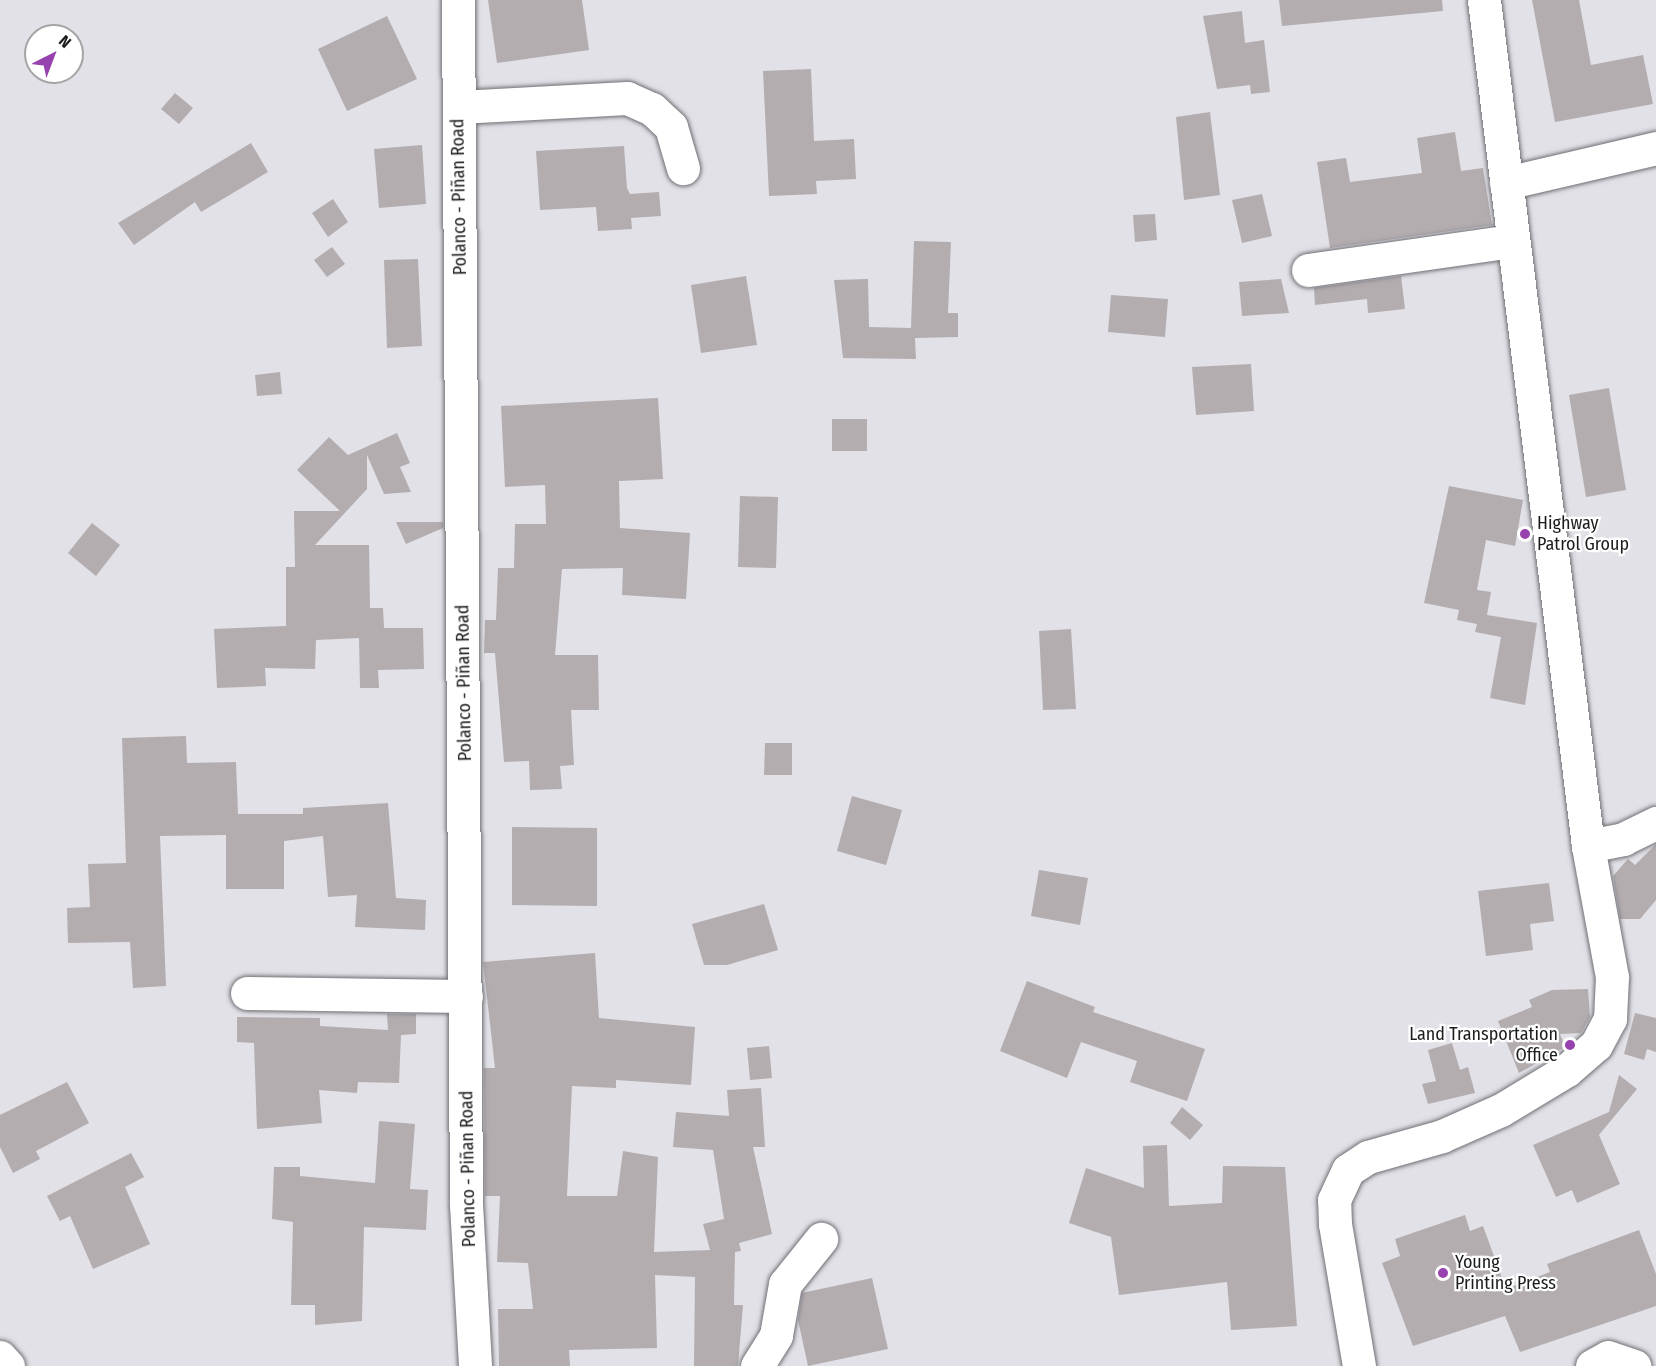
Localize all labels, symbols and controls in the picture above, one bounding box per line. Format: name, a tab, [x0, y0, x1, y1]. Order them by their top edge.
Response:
north arrow	[24, 24, 84, 84]
text: N	[55, 31, 75, 52]
street label: Polanco - Piñan Road	[447, 119, 471, 275]
place label: Highway Patrol Group	[1537, 513, 1629, 556]
marker: Highway Patrol Group	[1518, 527, 1532, 541]
street label: Polanco - Piñan Road	[452, 605, 476, 761]
place label: Land Transportation Office	[1409, 1024, 1558, 1066]
marker: Land Transportation Office	[1563, 1038, 1577, 1052]
street label: Polanco - Piñan Road	[456, 1091, 480, 1247]
place label: Young Printing Press	[1455, 1252, 1556, 1294]
marker: Young Printing Press	[1436, 1266, 1450, 1280]

